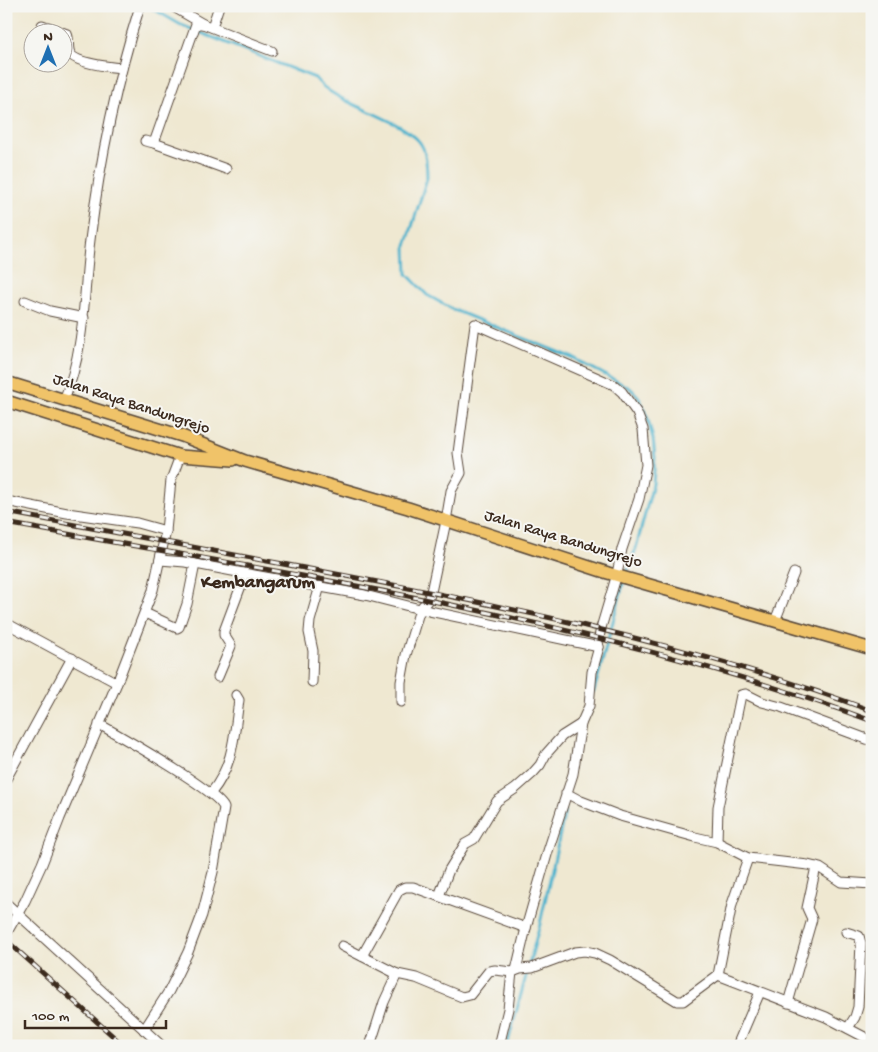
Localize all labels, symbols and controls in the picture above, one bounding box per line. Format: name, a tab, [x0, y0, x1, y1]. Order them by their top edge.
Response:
north arrow	[22, 22, 72, 72]
text: N	[43, 29, 53, 46]
street label: Jalan Raya Bandungrejo	[50, 371, 212, 439]
street label: Jalan Raya Bandungrejo	[482, 507, 644, 573]
district label: Kembangarum	[200, 572, 315, 595]
scale bar	[25, 997, 166, 1029]
text: 100 m	[31, 1008, 70, 1026]

